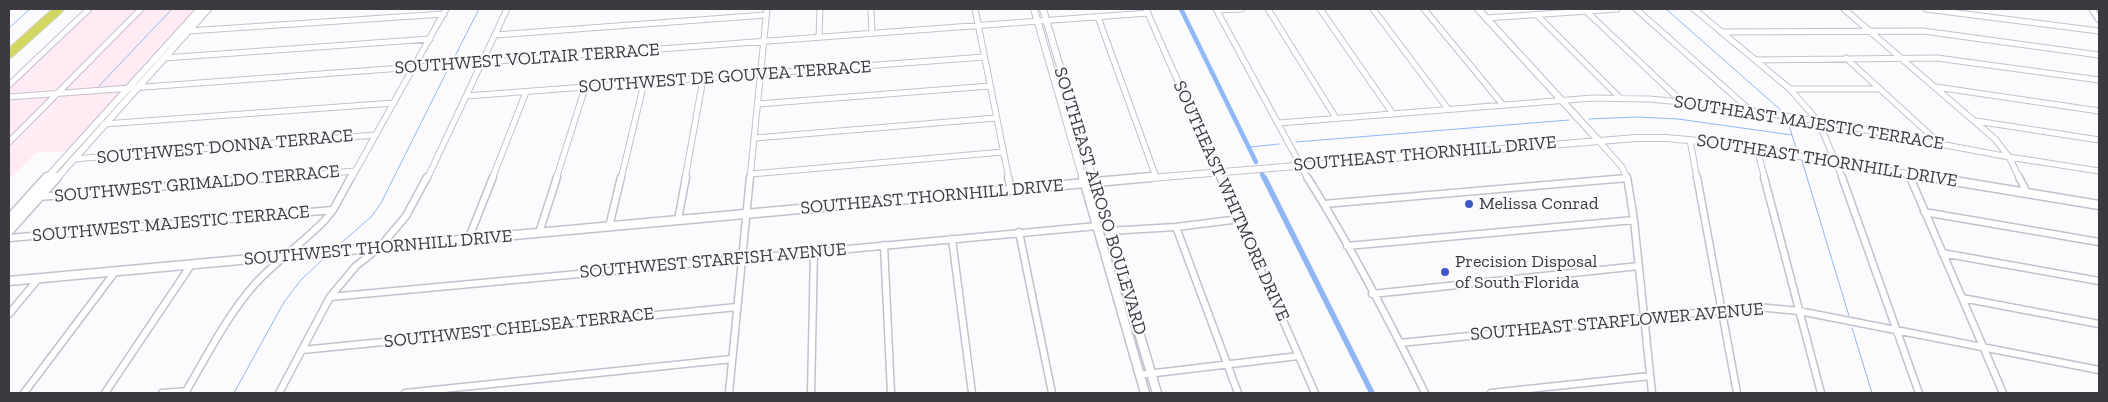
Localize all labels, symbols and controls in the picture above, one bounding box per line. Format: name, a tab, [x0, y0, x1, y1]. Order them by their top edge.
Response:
street label: SOUTHWEST VOLTAIR TERRACE	[394, 39, 660, 79]
street label: SOUTHWEST DE GOUVEA TERRACE	[578, 56, 872, 98]
street label: SOUTHEAST AIROSO BOULEVARD	[1049, 65, 1151, 337]
street label: SOUTHEAST WHITMORE DRIVE	[1168, 78, 1294, 324]
street label: SOUTHEAST MAJESTIC TERRACE	[1672, 91, 1946, 155]
street label: SOUTHWEST DONNA TERRACE	[96, 125, 354, 169]
street label: SOUTHEAST THORNHILL DRIVE	[1695, 130, 1959, 192]
street label: SOUTHEAST THORNHILL DRIVE	[1293, 132, 1557, 176]
street label: SOUTHWEST GRIMALDO TERRACE	[53, 161, 341, 207]
street label: SOUTHEAST THORNHILL DRIVE	[800, 175, 1064, 219]
place label: Melissa Conrad	[1479, 193, 1599, 215]
marker: Melissa Conrad	[1463, 198, 1475, 210]
street label: SOUTHWEST MAJESTIC TERRACE	[31, 201, 311, 247]
street label: SOUTHWEST THORNHILL DRIVE	[243, 226, 513, 270]
street label: SOUTHWEST STARFISH AVENUE	[579, 239, 847, 283]
place label: Precision Disposal of South Florida	[1455, 251, 1597, 294]
marker: Precision Disposal of South Florida	[1439, 266, 1451, 278]
street label: SOUTHEAST STARFLOWER AVENUE	[1469, 298, 1765, 346]
street label: SOUTHWEST CHELSEA TERRACE	[383, 303, 655, 353]

